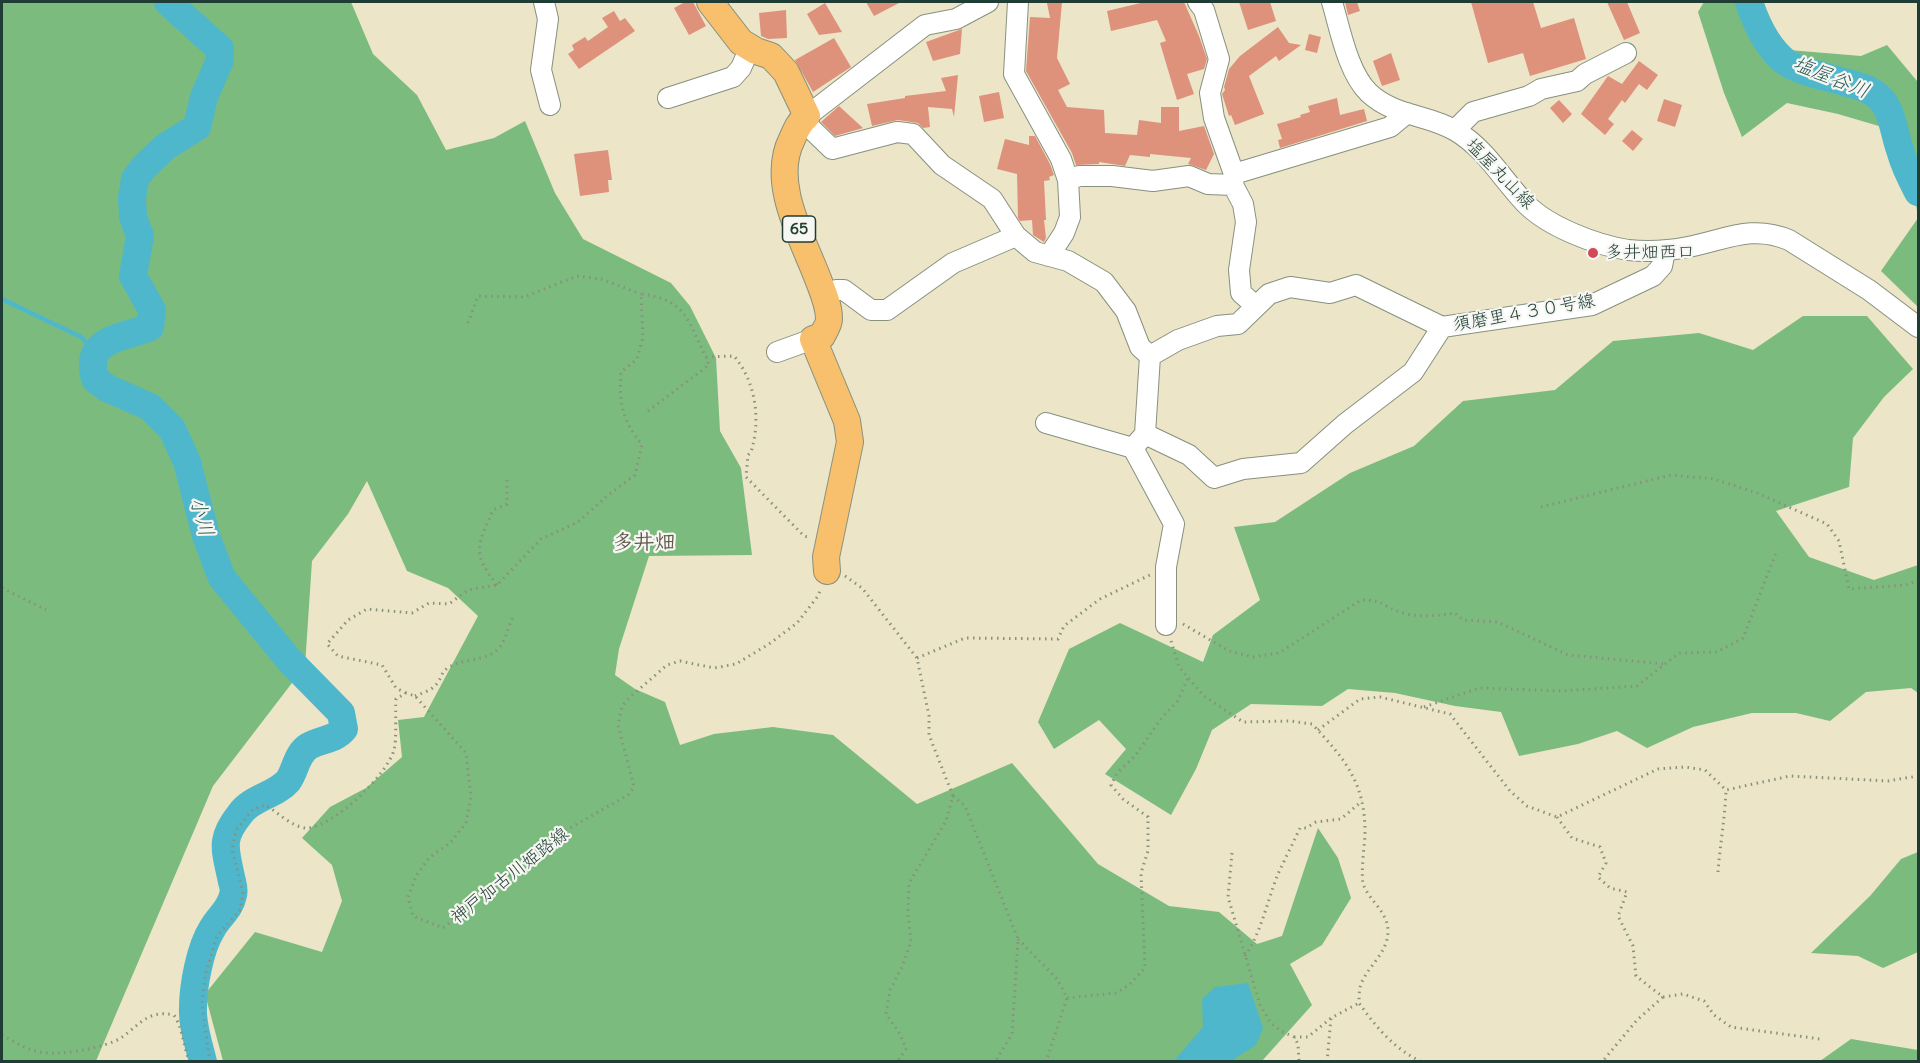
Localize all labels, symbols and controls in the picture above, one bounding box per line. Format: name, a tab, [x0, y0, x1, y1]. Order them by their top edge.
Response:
water label: 塩屋谷川	[1789, 52, 1873, 104]
street label: 塩屋丸山線	[1461, 134, 1539, 214]
road number: 65	[782, 216, 816, 242]
place label: 多井畑西口	[1605, 242, 1695, 264]
marker: 多井畑西口	[1586, 246, 1600, 260]
street label: 須磨里４３０号線	[1451, 290, 1597, 336]
water label: 小川	[184, 494, 218, 540]
district label: 多井畑	[613, 530, 675, 556]
street label: 神戸加古川姫路線	[447, 823, 573, 929]

